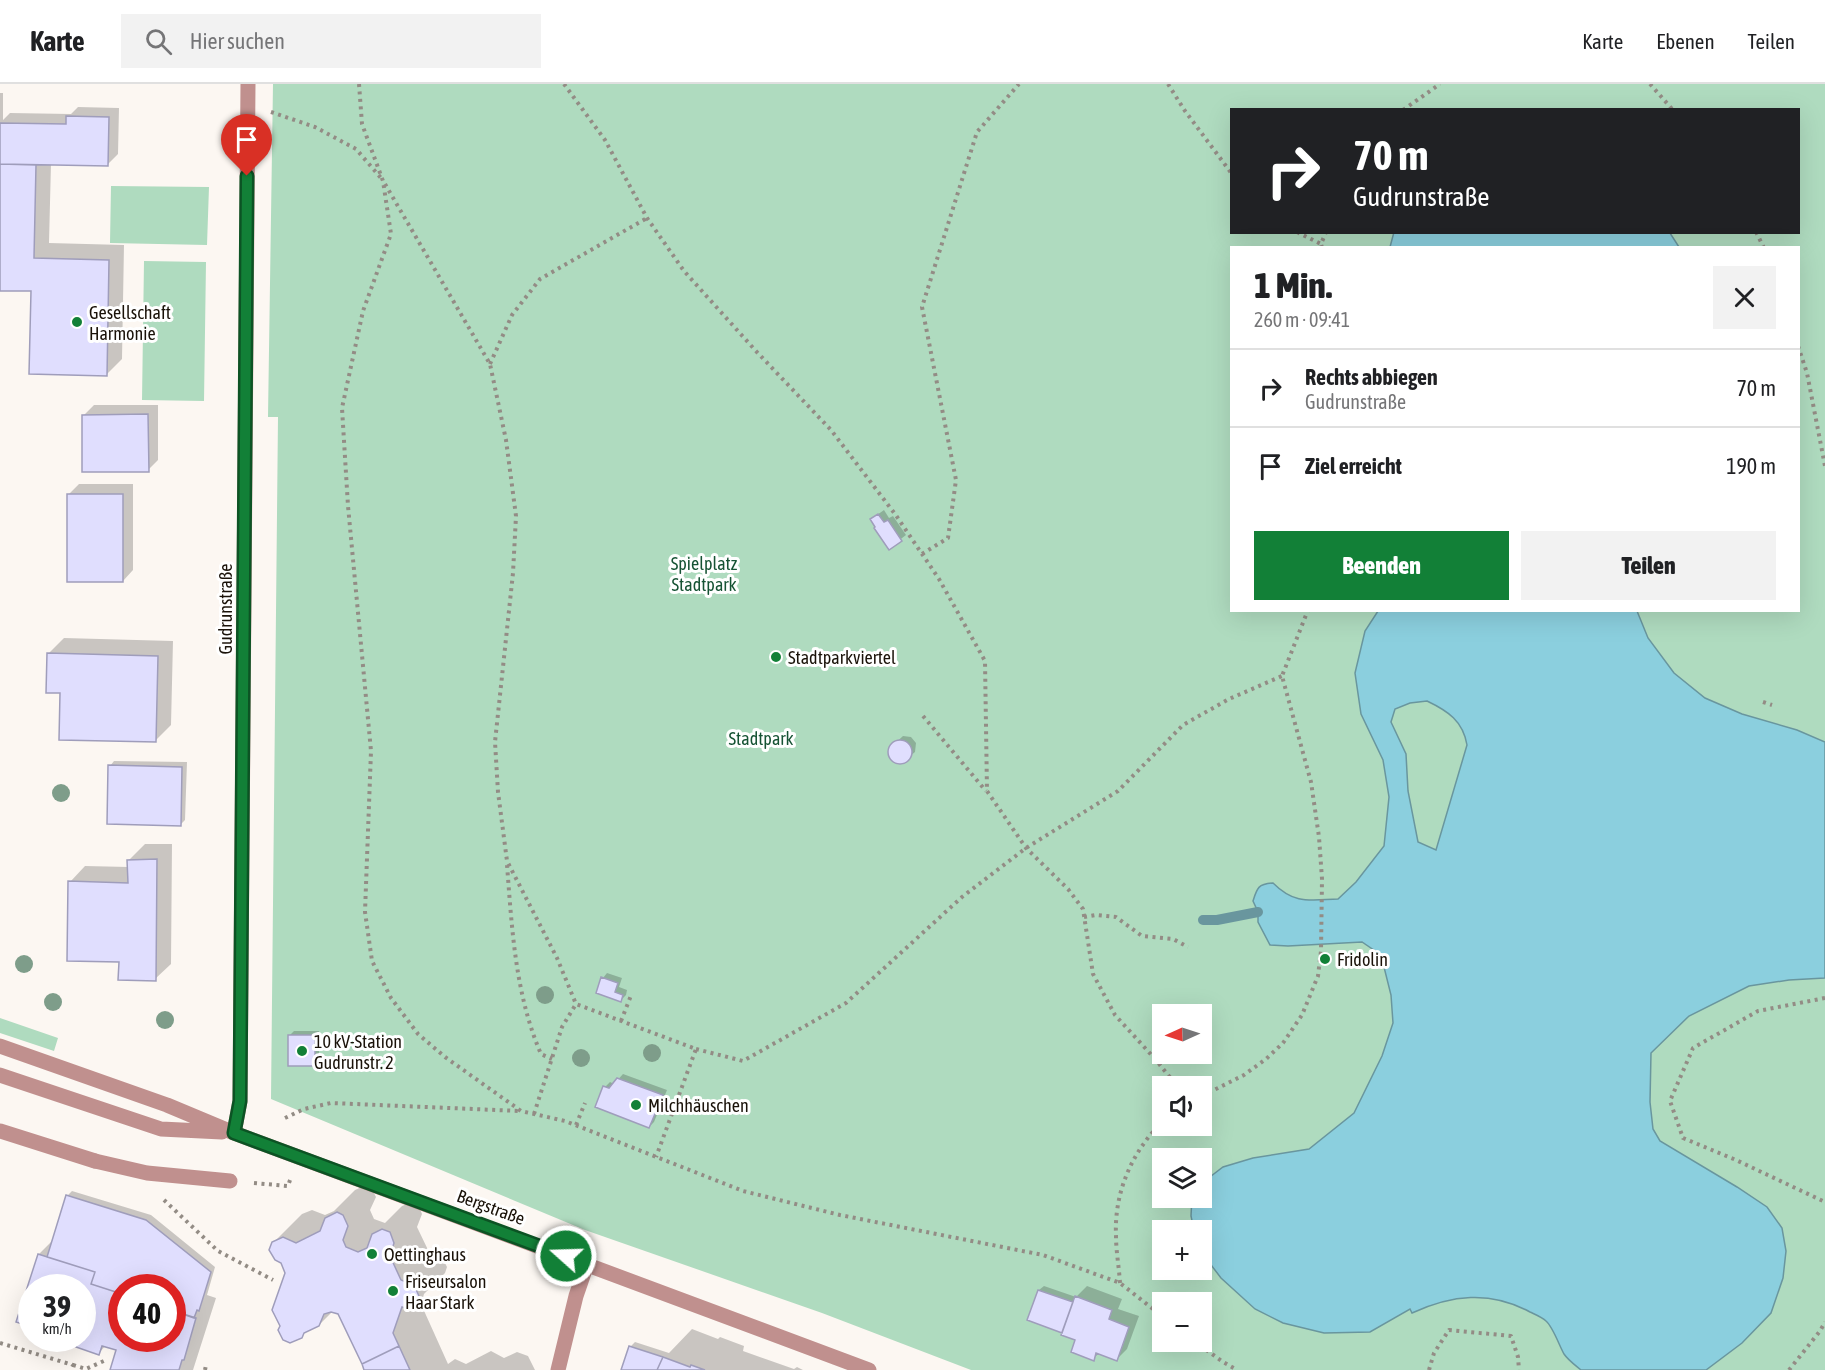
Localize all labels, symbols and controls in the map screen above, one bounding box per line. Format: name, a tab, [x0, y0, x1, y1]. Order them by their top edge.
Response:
search box	[121, 14, 541, 68]
text: Karte	[30, 25, 85, 57]
icon: search	[142, 25, 175, 58]
text: Hier suchen	[190, 28, 285, 54]
text: Karte	[1582, 29, 1623, 53]
text: Ebenen	[1656, 29, 1715, 53]
text: Teilen	[1748, 29, 1795, 53]
pin	[221, 114, 272, 176]
icon: arrive	[230, 123, 263, 156]
text: 70 m	[1353, 131, 1428, 179]
icon: right	[1254, 132, 1332, 210]
text: Gudrunstraße	[1353, 181, 1490, 212]
text: 1 Min.	[1254, 264, 1332, 306]
button: close	[1713, 266, 1776, 329]
place label: Gesellschaft Harmonie	[89, 302, 171, 344]
text: 260 m · 09:41	[1254, 308, 1350, 331]
marker: Gesellschaft Harmonie	[70, 315, 84, 329]
text: Rechts abbiegen	[1305, 364, 1438, 390]
icon: right	[1254, 372, 1287, 405]
text: 70 m	[1736, 375, 1776, 401]
text: Gudrunstraße	[1305, 390, 1406, 413]
icon: arrive	[1254, 450, 1287, 483]
text: Ziel erreicht	[1305, 453, 1402, 479]
text: 190 m	[1726, 453, 1776, 479]
button: Beenden	[1254, 531, 1509, 600]
button: Teilen	[1521, 531, 1776, 600]
park label: Spielplatz Stadtpark	[671, 553, 738, 595]
street label: Gudrunstraße	[215, 564, 236, 655]
place label: Stadtparkviertel	[788, 647, 896, 668]
marker: Stadtparkviertel	[769, 650, 783, 664]
park label: Stadtpark	[729, 728, 794, 749]
place label: Fridolin	[1337, 949, 1388, 970]
marker: Fridolin	[1318, 952, 1332, 966]
north arrow	[1152, 1004, 1212, 1064]
map controls	[1152, 1004, 1212, 1352]
place label: 10 kV-Station Gudrunstr. 2	[314, 1031, 402, 1073]
marker: 10 kV-Station Gudrunstr. 2	[295, 1044, 309, 1058]
button: sound	[1152, 1076, 1212, 1136]
place label: Milchhäuschen	[648, 1095, 749, 1116]
marker: Milchhäuschen	[629, 1098, 643, 1112]
button: layers	[1152, 1148, 1212, 1208]
street label: Bergstraße	[454, 1185, 528, 1229]
button: +	[1152, 1220, 1212, 1280]
position arrow	[534, 1224, 598, 1288]
place label: Oettinghaus	[384, 1244, 466, 1265]
marker: Oettinghaus	[365, 1247, 379, 1261]
place label: Friseursalon Haar Stark	[405, 1271, 486, 1313]
speed limit sign: 40	[108, 1274, 186, 1352]
marker: Friseursalon Haar Stark	[386, 1284, 400, 1298]
text: 39	[43, 1289, 71, 1323]
button: −	[1152, 1292, 1212, 1352]
text: km/h	[42, 1320, 72, 1337]

